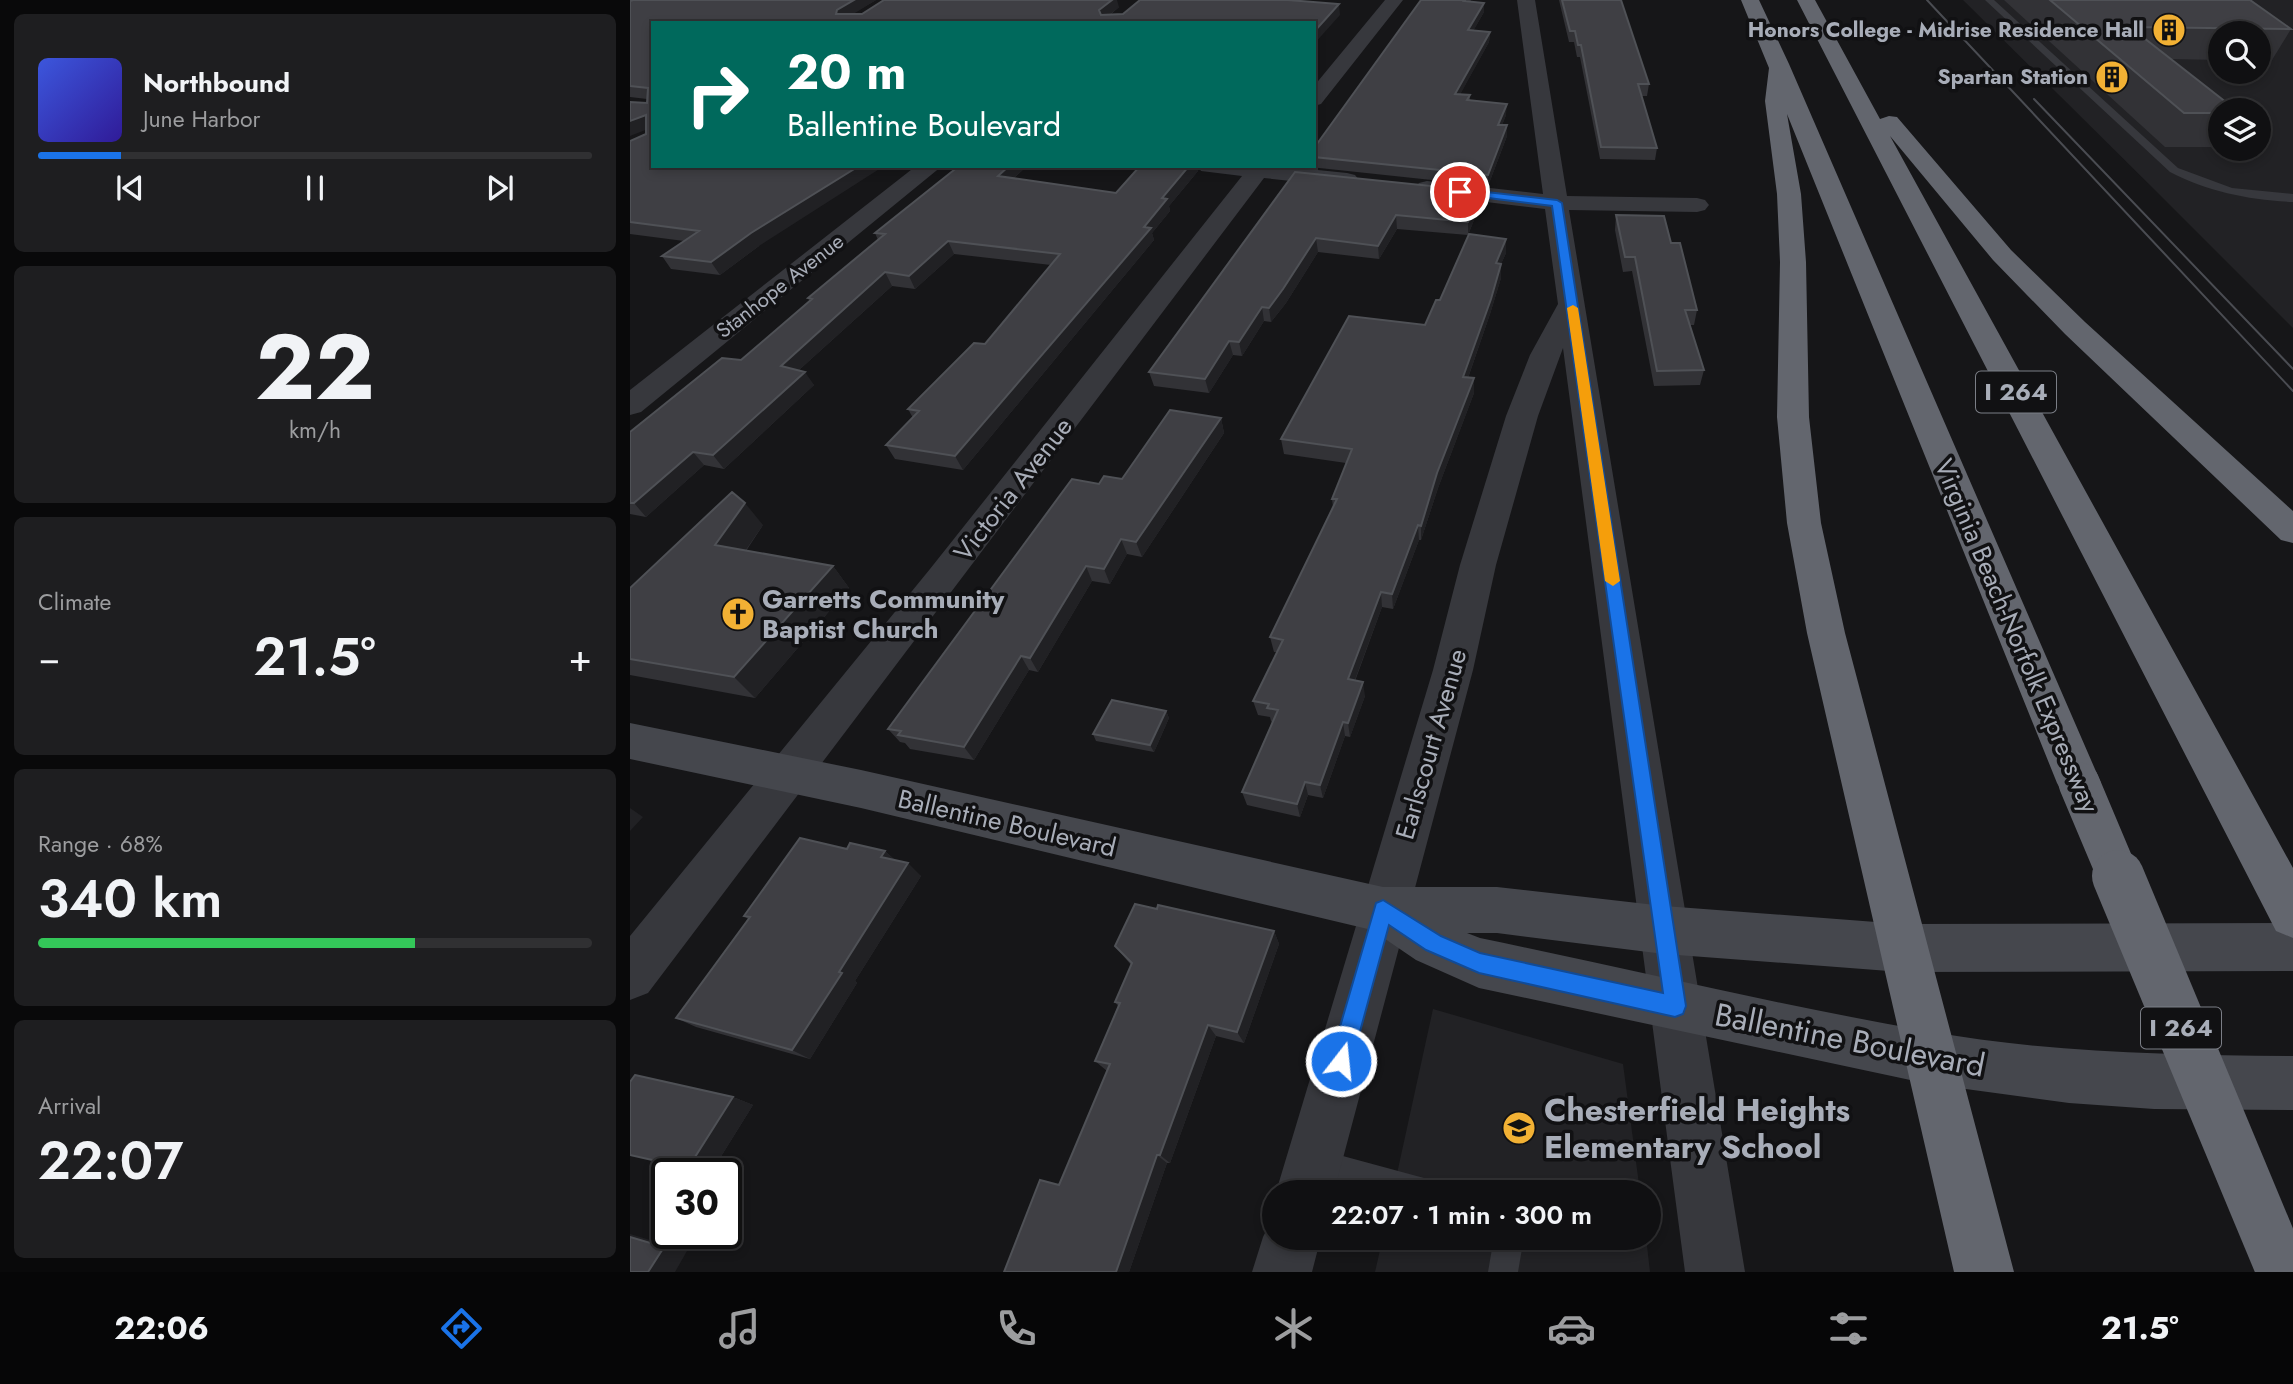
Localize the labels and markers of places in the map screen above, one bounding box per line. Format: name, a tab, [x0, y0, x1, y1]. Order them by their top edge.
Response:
building icon: Honors College - Midrise Residence Hall	[2150, 11, 2188, 49]
place label: Honors College - Midrise Residence Hall	[1748, 15, 2144, 45]
building icon: Spartan Station	[2093, 58, 2131, 96]
place label: Spartan Station	[1938, 62, 2088, 92]
pin	[1430, 162, 1490, 222]
place label: Garretts Community Baptist Church	[762, 580, 1005, 648]
church icon: Garretts Community Baptist Church	[719, 595, 757, 633]
place label: Chesterfield Heights Elementary School	[1544, 1087, 1850, 1170]
school or university icon: Chesterfield Heights Elementary School	[1500, 1109, 1538, 1147]

